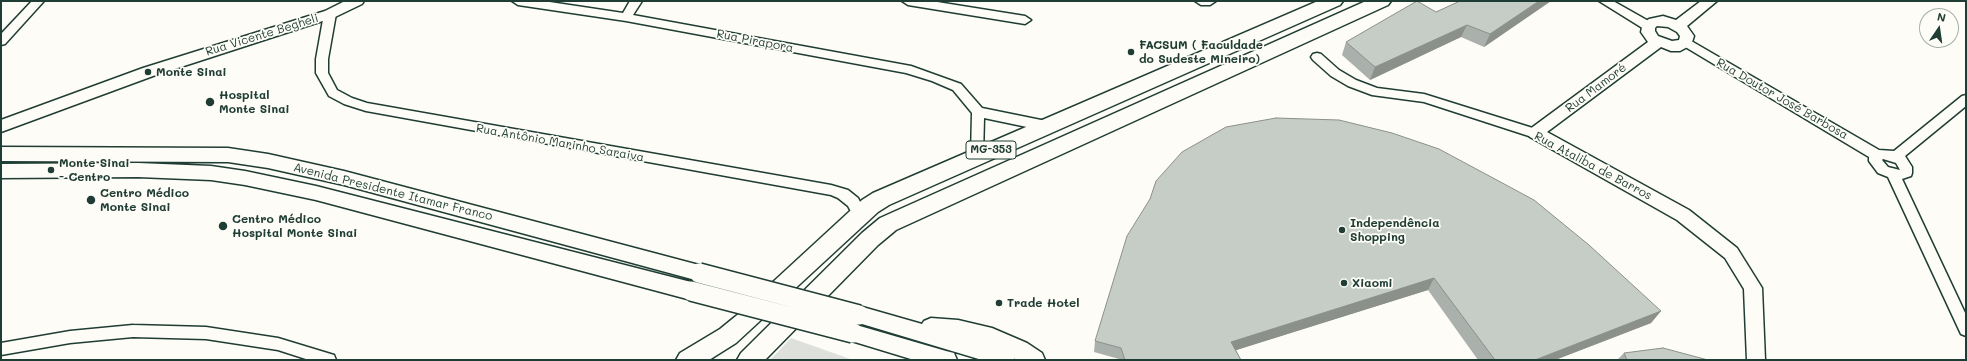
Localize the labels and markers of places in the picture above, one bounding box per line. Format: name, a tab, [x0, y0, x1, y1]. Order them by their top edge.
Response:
place label: FACSUM ( Faculdade do Sudeste Mineiro)	[1139, 38, 1263, 66]
marker: FACSUM ( Faculdade do Sudeste Mineiro)	[1126, 47, 1136, 57]
place label: Monte Sinai	[156, 65, 227, 79]
marker: Monte Sinai	[143, 67, 153, 77]
place label: Hospital Monte Sinai	[219, 88, 290, 116]
marker: Hospital Monte Sinai	[204, 96, 216, 108]
place label: Monte Sinai - Centro	[59, 156, 130, 184]
marker: Monte Sinai - Centro	[46, 165, 56, 175]
place label: Centro Médico Monte Sinai	[100, 186, 189, 214]
marker: Centro Médico Monte Sinai	[85, 194, 97, 206]
place label: Centro Médico Hospital Monte Sinai	[232, 212, 357, 240]
place label: Independência Shopping	[1350, 216, 1440, 244]
marker: Centro Médico Hospital Monte Sinai	[217, 220, 229, 232]
marker: Independência Shopping	[1337, 225, 1347, 235]
place label: Xiaomi	[1352, 276, 1392, 290]
marker: Xiaomi	[1339, 278, 1349, 288]
place label: Trade Hotel	[1007, 296, 1079, 310]
marker: Trade Hotel	[994, 298, 1004, 308]

